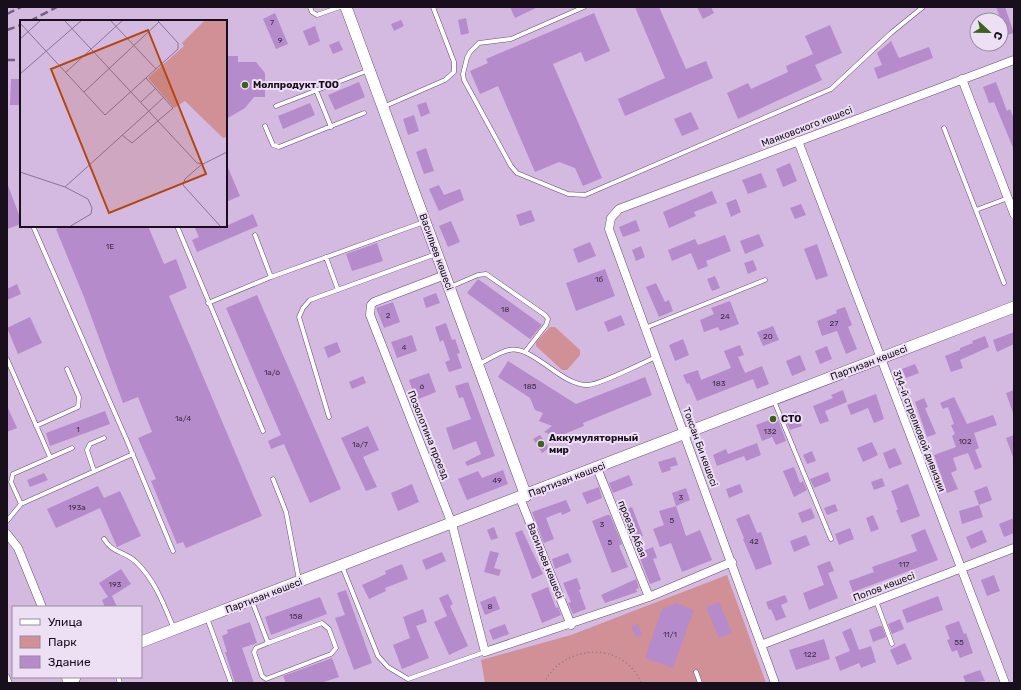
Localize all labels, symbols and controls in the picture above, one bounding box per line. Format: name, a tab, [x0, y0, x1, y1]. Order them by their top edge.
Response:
north arrow	[969, 12, 1009, 52]
house number: 7	[270, 18, 274, 27]
inset map	[20, 20, 227, 227]
text: С	[990, 30, 1005, 42]
house number: 9	[278, 36, 283, 45]
place label: Молпродукт ТОО	[253, 79, 339, 91]
marker: Молпродукт ТОО	[240, 80, 250, 90]
street label: Маяковского көшесі	[760, 104, 854, 150]
street label: Васильев көшесі	[417, 212, 455, 292]
house number: 1Е	[106, 242, 114, 251]
house number: 1б	[595, 275, 603, 284]
house number: 18	[501, 305, 509, 314]
house number: 2	[386, 311, 391, 320]
house number: 24	[720, 312, 730, 321]
house number: 27	[830, 319, 838, 328]
house number: 20	[763, 332, 773, 341]
house number: 4	[402, 343, 407, 352]
street label: Партизан көшесі	[829, 343, 909, 383]
house number: 1а/6	[264, 368, 280, 377]
street label: 314-й стрелковой дивизии	[890, 368, 948, 494]
house number: 183	[712, 379, 726, 388]
house number: 6	[420, 382, 425, 391]
house number: 185	[523, 382, 537, 391]
street label: Позолотина проезд	[405, 389, 451, 481]
street label: Токсан Би көшесі	[680, 406, 720, 488]
place label: СТО	[781, 413, 801, 425]
house number: 1а/4	[175, 414, 191, 423]
marker: СТО	[768, 414, 778, 424]
house number: 1	[76, 425, 80, 434]
house number: 132	[764, 427, 777, 436]
place label: Аккумуляторный мир	[549, 432, 638, 456]
house number: 102	[958, 437, 972, 446]
marker: Аккумуляторный мир	[536, 439, 546, 449]
house number: 1а/7	[352, 440, 368, 449]
street label: Партизан көшесі	[527, 460, 607, 500]
house number: 49	[492, 476, 502, 485]
house number: 3	[679, 493, 684, 502]
street label: проезд Абая	[615, 499, 649, 559]
house number: 193а	[68, 503, 86, 512]
house number: 5	[670, 516, 675, 525]
house number: 3	[600, 520, 605, 529]
street label: Васильев көшесі	[524, 521, 566, 601]
house number: 42	[749, 537, 759, 546]
house number: 5	[608, 538, 613, 547]
house number: 117	[899, 560, 909, 569]
street label: Попов көшесі	[851, 570, 917, 604]
street label: Партизан көшесі	[224, 576, 304, 616]
house number: 193	[109, 580, 122, 589]
house number: 8	[487, 602, 493, 611]
legend	[12, 606, 142, 678]
house number: 158	[289, 612, 303, 621]
text: Улица	[48, 615, 82, 629]
house number: 11/1	[663, 630, 677, 639]
text: Парк	[48, 635, 77, 649]
house number: 55	[954, 638, 964, 647]
house number: 122	[804, 650, 817, 659]
text: Здание	[48, 655, 91, 669]

